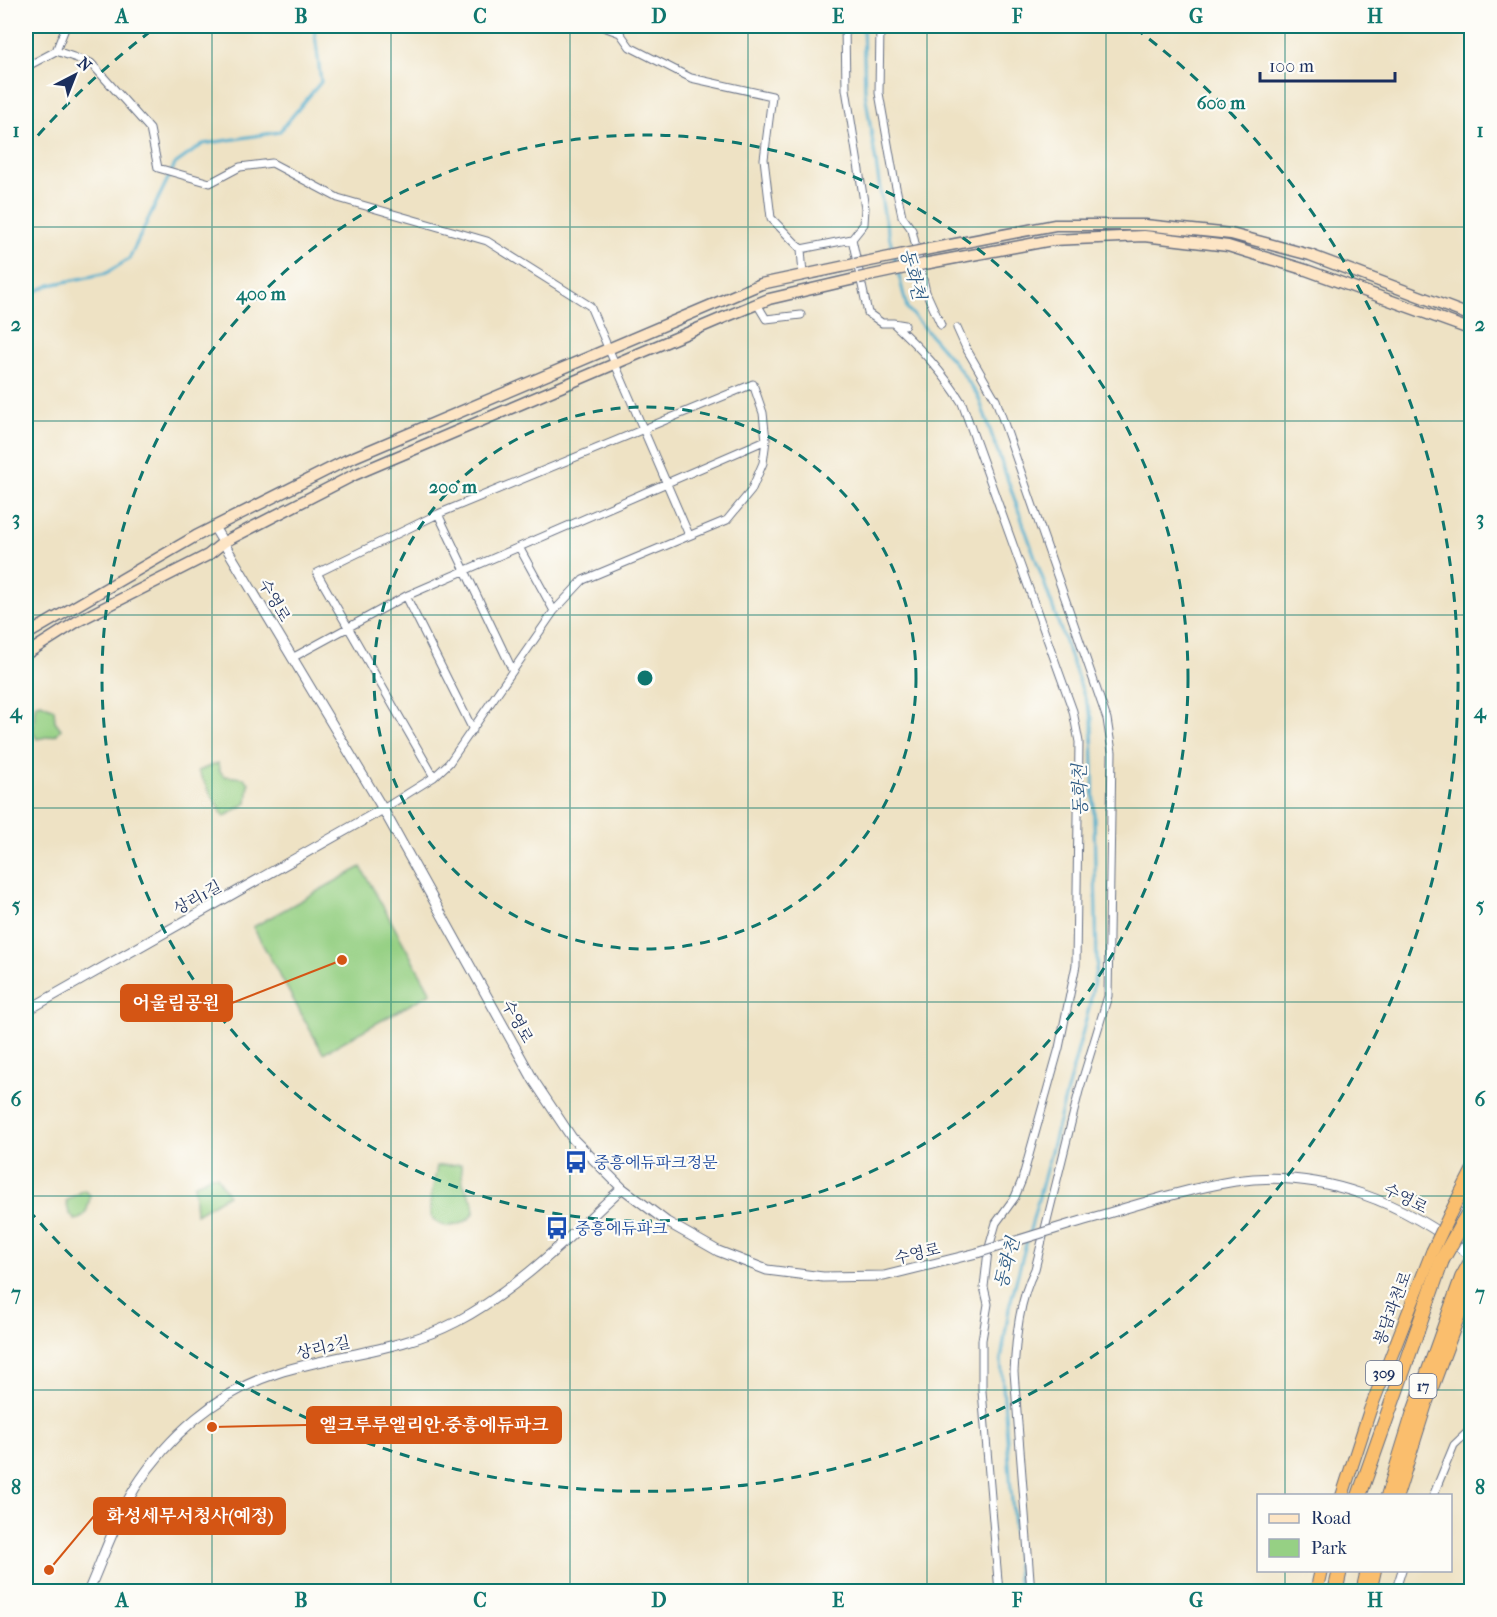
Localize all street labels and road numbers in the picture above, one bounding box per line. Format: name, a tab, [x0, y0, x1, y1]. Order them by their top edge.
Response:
street label: 수영로	[255, 575, 295, 626]
street label: 상리1길	[170, 877, 225, 918]
street label: 수영로	[498, 996, 537, 1047]
street label: 수영로	[1381, 1179, 1431, 1218]
street label: 수영로	[892, 1239, 942, 1268]
street label: 봉담과천로	[1370, 1268, 1415, 1348]
street label: 상리2길	[294, 1332, 352, 1363]
road number: 309	[1366, 1361, 1402, 1385]
road number: 17	[1410, 1374, 1436, 1398]

